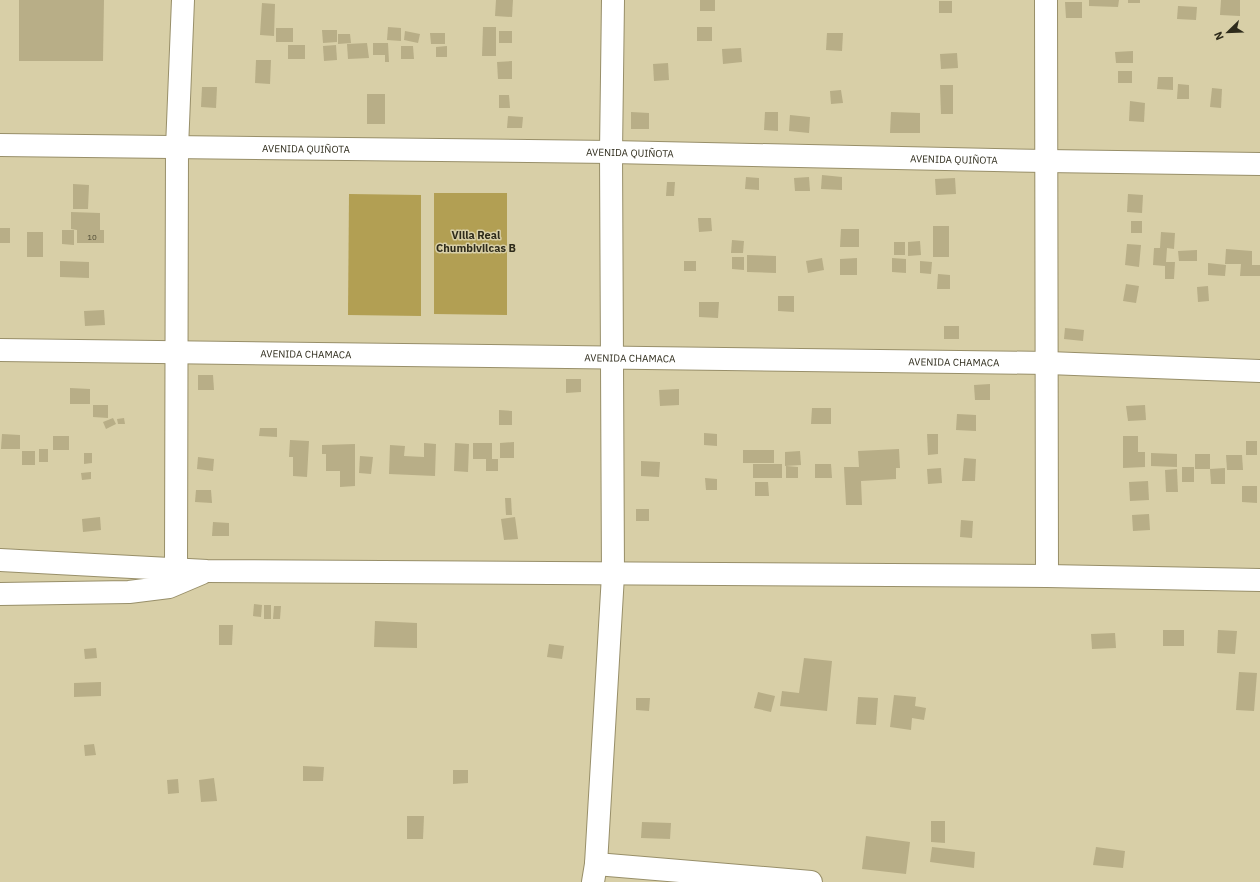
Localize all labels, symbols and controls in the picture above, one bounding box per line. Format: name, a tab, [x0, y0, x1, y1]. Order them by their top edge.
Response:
north arrow	[1208, 12, 1248, 52]
text: N	[1211, 29, 1227, 42]
street label: AVENIDA QUIÑOTA	[262, 142, 350, 156]
street label: AVENIDA QUIÑOTA	[586, 146, 675, 160]
street label: AVENIDA QUIÑOTA	[910, 152, 998, 167]
district label: Villa Real Chumbivilcas B	[436, 228, 516, 255]
house number: 10	[87, 232, 97, 242]
street label: AVENIDA CHAMACA	[260, 347, 352, 361]
street label: AVENIDA CHAMACA	[584, 351, 676, 365]
street label: AVENIDA CHAMACA	[908, 355, 1000, 369]

